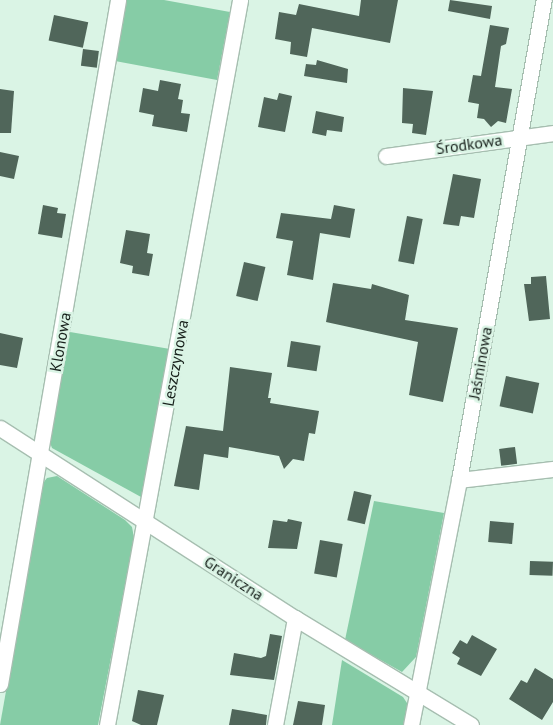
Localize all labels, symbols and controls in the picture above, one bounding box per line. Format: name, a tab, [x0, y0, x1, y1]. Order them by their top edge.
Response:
street label: Środkowa	[435, 130, 503, 158]
street label: Klonowa	[45, 311, 75, 373]
street label: Leszczynowa	[158, 318, 192, 408]
street label: Jaśminowa	[464, 325, 496, 401]
street label: Graniczna	[201, 552, 267, 604]

